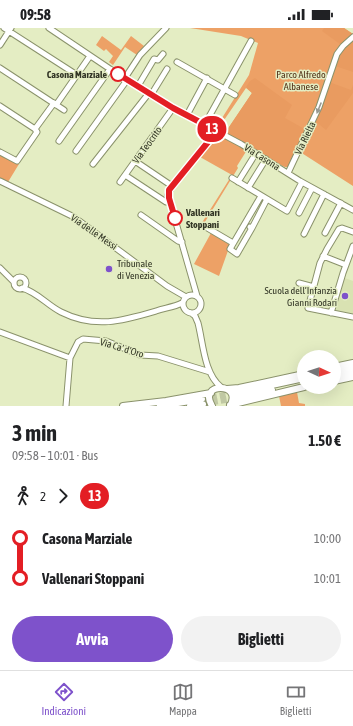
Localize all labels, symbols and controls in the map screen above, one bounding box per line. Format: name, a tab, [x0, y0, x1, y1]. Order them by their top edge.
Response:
text: 09:58	[20, 6, 51, 23]
marker: Casona Marziale	[110, 66, 126, 82]
place label: Casona Marziale	[47, 69, 107, 80]
park label: Parco Alfredo Albanese	[276, 69, 326, 92]
one-way arrow	[315, 103, 321, 115]
line badge: 13	[194, 116, 230, 142]
street label: Via Rielta	[292, 119, 318, 156]
text: 13	[205, 121, 219, 137]
street label: Via Teocrito	[130, 124, 164, 165]
street label: Via Casona	[242, 142, 282, 172]
place label: Vallenari Stoppani	[185, 207, 220, 230]
marker: Vallenari Stoppani	[167, 210, 183, 226]
street label: Via delle Messi	[69, 212, 119, 252]
place label: Tribunale di Venezia	[117, 258, 155, 281]
marker: Tribunale di Venezia	[104, 264, 114, 274]
place label: Scuola dell’Infanzia Gianni Rodari	[264, 285, 337, 308]
marker: Scuola dell’Infanzia Gianni Rodari	[340, 291, 350, 301]
street label: Via Ca' d'Oro	[99, 336, 146, 360]
north arrow	[297, 350, 341, 394]
map controls	[297, 350, 341, 394]
text: 3 min	[12, 420, 57, 446]
text: 1.50 €	[308, 432, 341, 449]
text: 09:58 – 10:01 · Bus	[12, 448, 98, 463]
icon: walk	[12, 485, 34, 507]
icon: forward	[52, 485, 74, 507]
text: 13	[88, 488, 101, 504]
text: 2	[40, 489, 46, 504]
text: Casona Marziale	[42, 530, 132, 547]
text: 10:00	[314, 531, 341, 546]
text: Vallenari Stoppani	[42, 570, 144, 587]
text: 10:01	[314, 571, 341, 586]
button: Avvia	[12, 616, 173, 662]
button: Biglietti	[181, 616, 341, 662]
tab: Indicazioni	[41, 681, 86, 717]
tab: Mappa	[169, 681, 197, 717]
tab: Biglietti	[280, 681, 312, 717]

